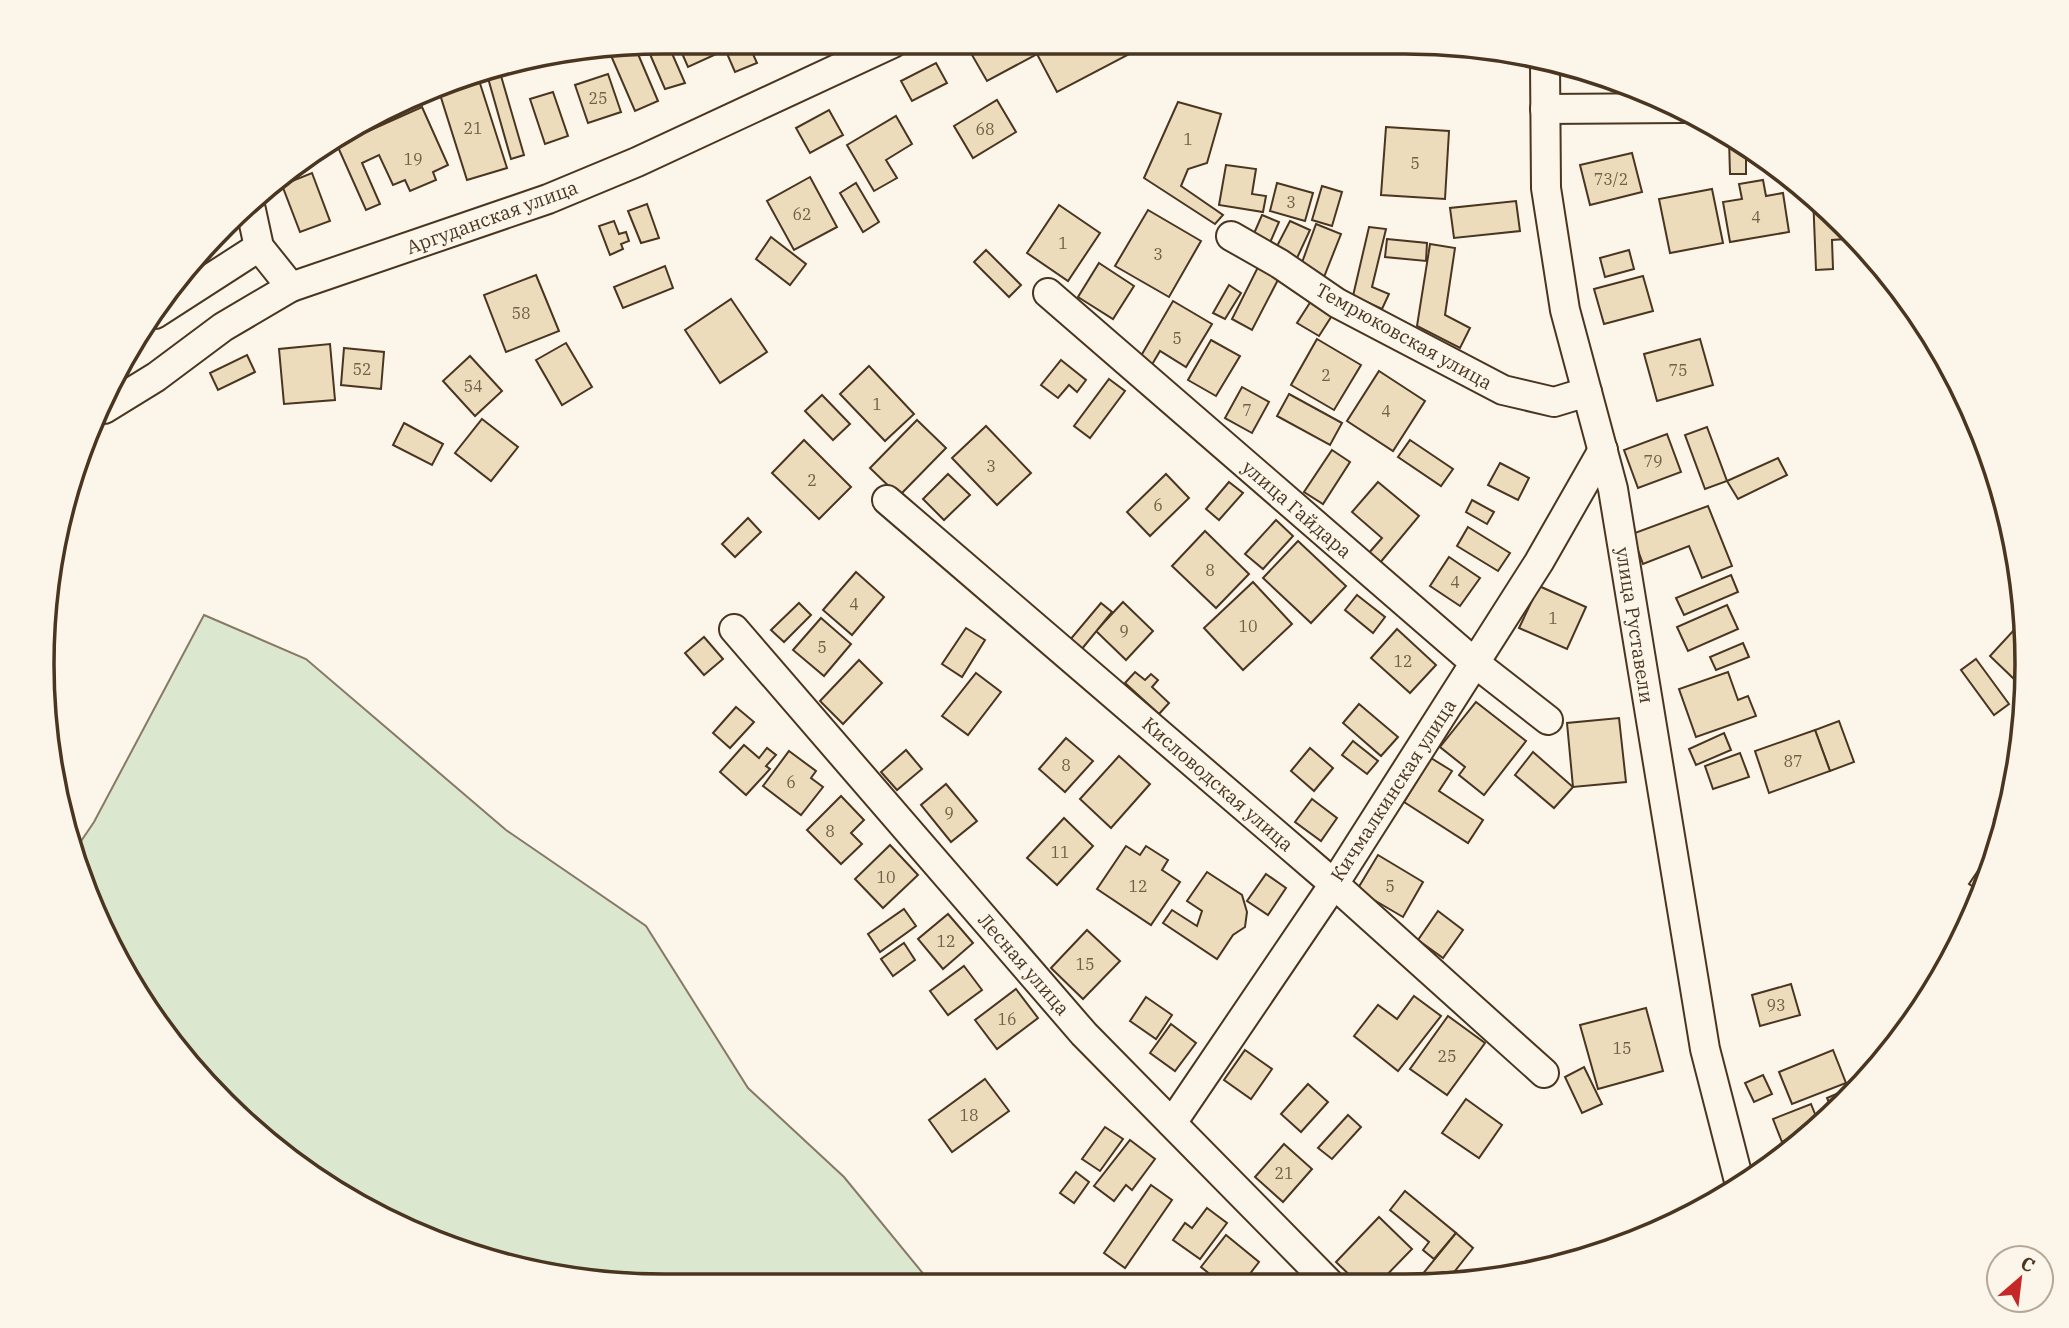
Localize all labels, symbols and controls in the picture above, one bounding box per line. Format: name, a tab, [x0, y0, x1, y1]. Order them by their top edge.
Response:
house number: 25	[588, 88, 608, 108]
house number: 21	[463, 118, 483, 138]
house number: 68	[975, 119, 995, 139]
house number: 1	[1183, 129, 1193, 149]
house number: 19	[403, 149, 423, 169]
house number: 5	[1410, 153, 1420, 173]
house number: 73/2	[1594, 169, 1628, 189]
street label: Аргуданская улица	[403, 175, 581, 259]
house number: 3	[1286, 192, 1296, 212]
house number: 62	[792, 204, 812, 224]
house number: 4	[1751, 207, 1761, 227]
house number: 1	[1058, 233, 1068, 253]
house number: 3	[1153, 244, 1163, 264]
street label: Темрюковская улица	[1311, 277, 1497, 395]
house number: 58	[511, 303, 531, 323]
house number: 5	[1172, 328, 1182, 348]
house number: 52	[352, 359, 372, 379]
house number: 75	[1668, 360, 1688, 380]
house number: 2	[1321, 365, 1331, 385]
house number: 54	[463, 376, 483, 396]
house number: 1	[872, 394, 882, 414]
house number: 7	[1242, 400, 1252, 420]
house number: 4	[1381, 401, 1391, 421]
house number: 79	[1643, 451, 1663, 471]
street label: улица Гайдара	[1237, 455, 1357, 563]
house number: 3	[986, 456, 996, 476]
house number: 2	[807, 470, 817, 490]
house number: 6	[1153, 495, 1163, 515]
street label: улица Руставели	[1611, 545, 1659, 705]
house number: 8	[1205, 560, 1215, 580]
house number: 4	[1450, 572, 1460, 592]
house number: 4	[849, 594, 859, 614]
house number: 1	[1548, 608, 1558, 628]
house number: 10	[1238, 616, 1258, 636]
house number: 9	[1119, 621, 1129, 641]
house number: 5	[817, 637, 827, 657]
house number: 12	[1393, 651, 1413, 671]
street label: Кичмалкинская улица	[1325, 694, 1461, 886]
street label: Кисловодская улица	[1137, 712, 1299, 856]
house number: 87	[1783, 751, 1803, 771]
house number: 8	[1061, 755, 1071, 775]
house number: 6	[786, 772, 796, 792]
house number: 9	[944, 803, 954, 823]
house number: 8	[825, 821, 835, 841]
house number: 11	[1050, 842, 1070, 862]
house number: 10	[876, 867, 896, 887]
house number: 12	[1128, 876, 1148, 896]
house number: 5	[1385, 876, 1395, 896]
street label: Лесная улица	[973, 908, 1075, 1020]
house number: 12	[936, 931, 956, 951]
house number: 15	[1075, 954, 1095, 974]
house number: 93	[1766, 995, 1786, 1015]
house number: 16	[997, 1009, 1017, 1029]
house number: 15	[1612, 1038, 1632, 1058]
house number: 25	[1437, 1046, 1457, 1066]
house number: 18	[959, 1105, 979, 1125]
house number: 21	[1274, 1163, 1294, 1183]
north arrow	[1985, 1244, 2055, 1314]
text: С	[2017, 1250, 2039, 1278]

